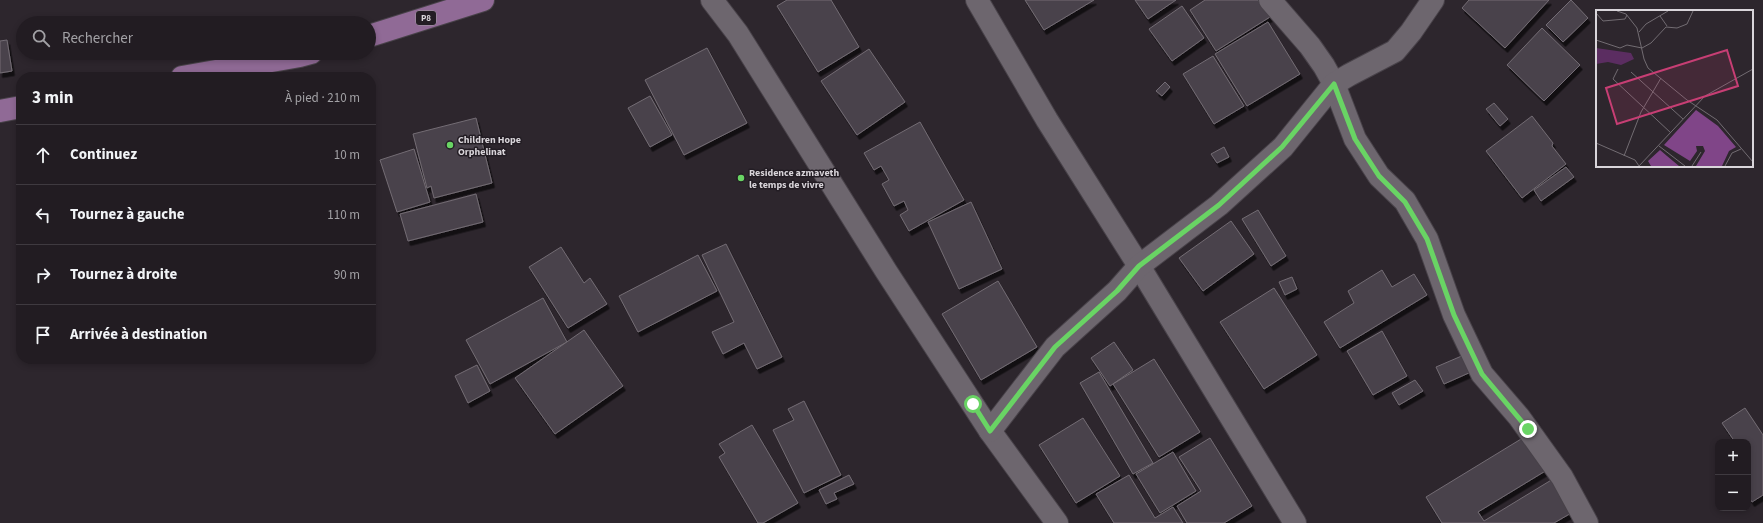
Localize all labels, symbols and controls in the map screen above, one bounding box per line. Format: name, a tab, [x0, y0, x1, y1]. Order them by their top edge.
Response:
inset map	[1596, 10, 1753, 167]
road number: P8	[416, 11, 436, 25]
search box	[16, 16, 376, 60]
icon: search	[30, 27, 52, 49]
text: Rechercher	[62, 28, 133, 49]
text: 3 min	[32, 86, 73, 110]
text: À pied · 210 m	[285, 89, 360, 107]
place label: Children Hope Orphelinat	[458, 133, 521, 159]
marker: Children Hope Orphelinat	[445, 140, 455, 150]
icon: ahead	[32, 144, 54, 166]
text: Continuez	[70, 144, 137, 165]
text: 10 m	[334, 146, 360, 164]
place label: Residence azmaveth le temps de vivre	[749, 166, 839, 192]
marker: Residence azmaveth le temps de vivre	[736, 173, 746, 183]
icon: left	[32, 204, 54, 226]
text: Tournez à gauche	[70, 204, 185, 225]
text: 110 m	[327, 206, 360, 224]
icon: right	[32, 264, 54, 286]
text: Tournez à droite	[70, 264, 177, 285]
text: 90 m	[334, 266, 360, 284]
icon: arrive	[32, 324, 54, 346]
text: Arrivée à destination	[70, 324, 207, 345]
route start	[964, 395, 982, 413]
route end	[1519, 420, 1537, 438]
map controls	[1715, 439, 1751, 511]
button: +	[1715, 439, 1751, 475]
button: −	[1715, 475, 1751, 511]

